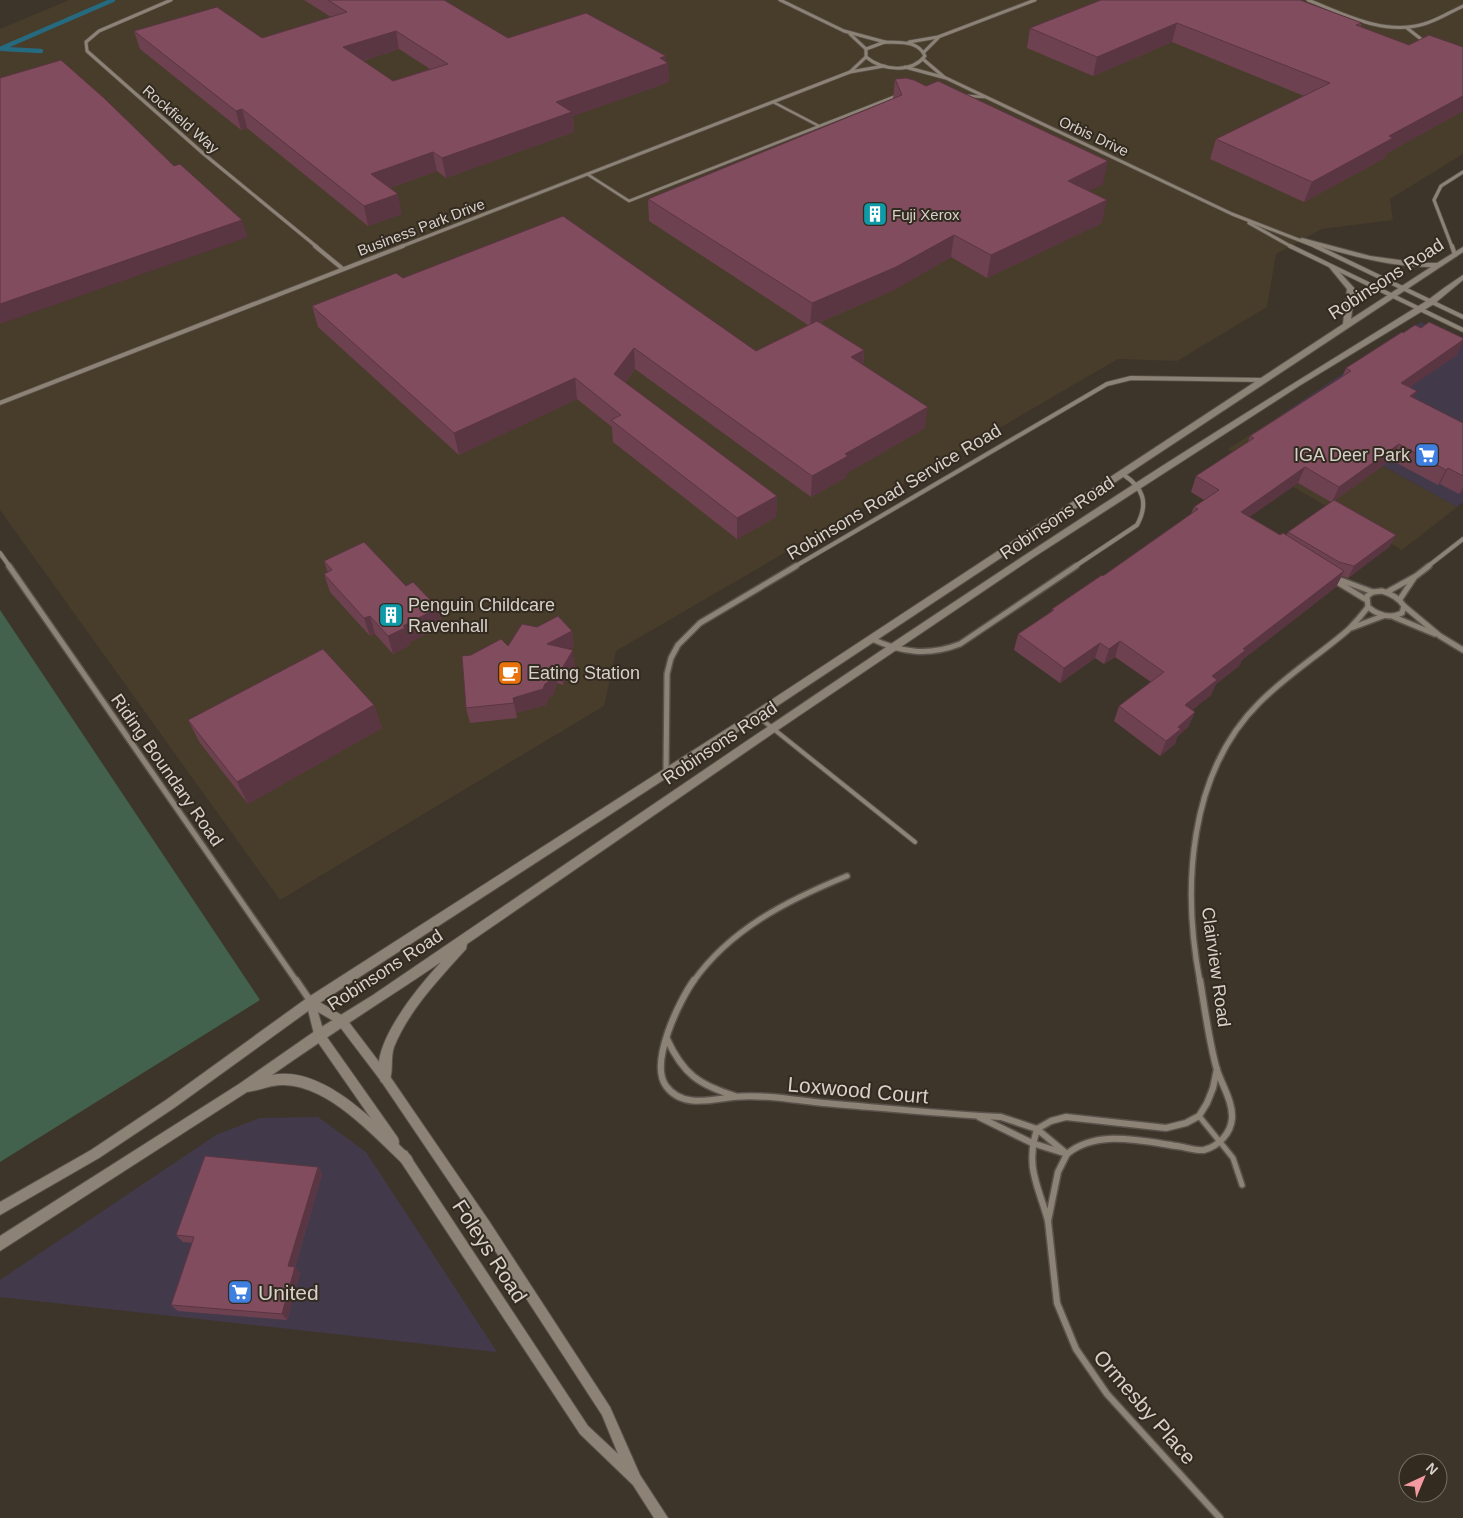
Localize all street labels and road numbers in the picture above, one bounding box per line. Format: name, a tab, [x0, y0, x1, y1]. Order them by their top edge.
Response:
street label: Rockfield Way	[139, 81, 223, 157]
street label: Orbis Drive	[1056, 112, 1132, 160]
street label: Business Park Drive	[355, 195, 487, 259]
street label: Robinsons Road	[1325, 234, 1447, 324]
street label: Robinsons Road Service Road	[783, 420, 1005, 564]
street label: Robinsons Road	[996, 472, 1118, 564]
street label: Riding Boundary Road	[107, 690, 227, 850]
street label: Robinsons Road	[659, 697, 781, 789]
street label: Clairview Road	[1198, 906, 1234, 1028]
street label: Robinsons Road	[324, 925, 446, 1015]
street label: Loxwood Court	[787, 1072, 930, 1108]
street label: Foleys Road	[448, 1195, 532, 1307]
street label: Ormesby Place	[1089, 1345, 1201, 1469]

